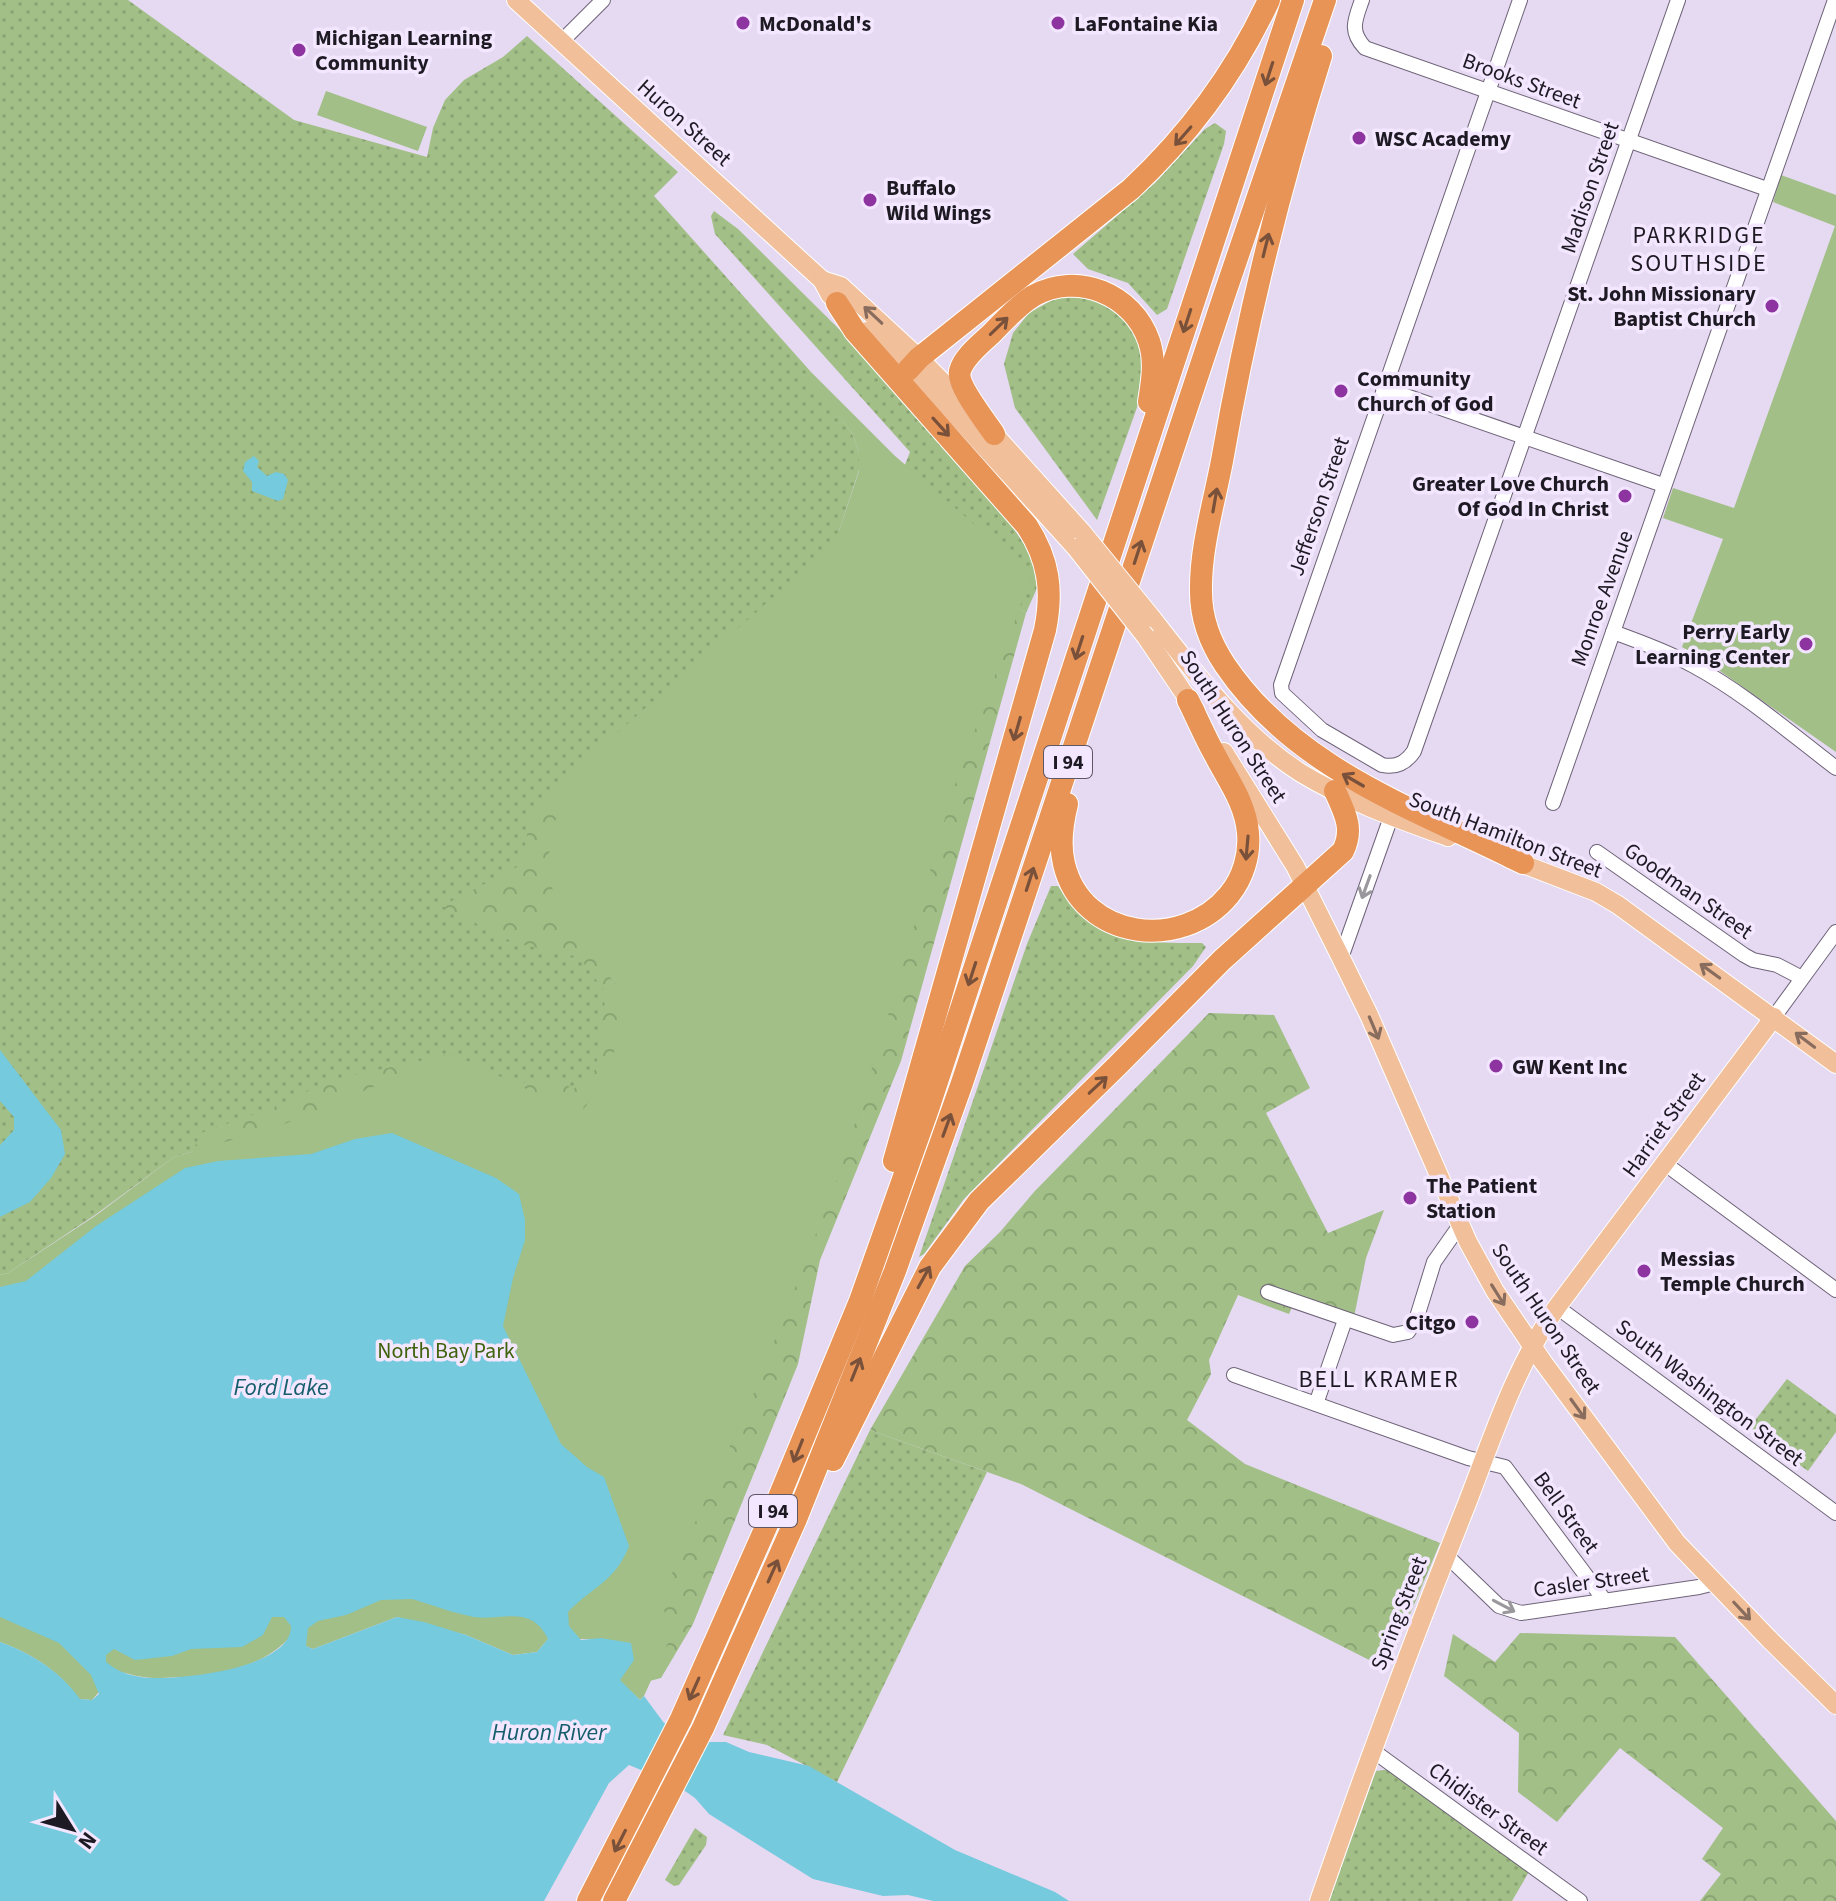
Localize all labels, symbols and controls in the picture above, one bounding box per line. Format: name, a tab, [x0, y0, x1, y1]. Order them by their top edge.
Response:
place label: McDonald's	[759, 8, 871, 40]
place label: LaFontaine Kia	[1074, 8, 1218, 40]
marker: McDonald's	[734, 14, 752, 32]
marker: LaFontaine Kia	[1049, 14, 1067, 32]
place label: Michigan Learning Community	[315, 22, 493, 79]
marker: Michigan Learning Community	[290, 41, 308, 59]
street label: Brooks Street	[1458, 45, 1586, 117]
one-way arrow	[1260, 61, 1275, 86]
street label: Huron Street	[630, 72, 739, 174]
street label: Madison Street	[1552, 117, 1628, 257]
place label: WSC Academy	[1375, 123, 1511, 155]
one-way arrow	[1174, 126, 1192, 146]
marker: WSC Academy	[1350, 129, 1368, 147]
place label: Buffalo Wild Wings	[886, 172, 992, 229]
marker: Buffalo Wild Wings	[861, 191, 879, 209]
district label: PARKRIDGE SOUTHSIDE	[1630, 218, 1768, 281]
one-way arrow	[1260, 233, 1275, 259]
place label: St. John Missionary Baptist Church	[1567, 278, 1757, 335]
marker: St. John Missionary Baptist Church	[1763, 297, 1781, 315]
one-way arrow	[863, 307, 883, 325]
one-way arrow	[1178, 308, 1193, 333]
one-way arrow	[989, 317, 1008, 336]
place label: Community Church of God	[1357, 363, 1494, 420]
marker: Community Church of God	[1332, 382, 1350, 400]
one-way arrow	[931, 417, 950, 437]
street label: Jefferson Street	[1280, 432, 1358, 580]
place label: Greater Love Church Of God In Christ	[1412, 468, 1610, 525]
marker: Greater Love Church Of God In Christ	[1616, 487, 1634, 505]
one-way arrow	[1208, 488, 1223, 513]
street label: Monroe Avenue	[1563, 526, 1641, 671]
one-way arrow	[1132, 540, 1147, 565]
place label: Perry Early Learning Center	[1635, 616, 1791, 673]
one-way arrow	[1071, 635, 1086, 660]
marker: Perry Early Learning Center	[1797, 635, 1815, 653]
street label: South Huron Street	[1172, 644, 1295, 810]
one-way arrow	[1008, 715, 1023, 741]
road number: I 94	[1044, 746, 1092, 778]
one-way arrow	[1341, 772, 1365, 787]
street label: South Hamilton Street	[1404, 783, 1607, 887]
one-way arrow	[1239, 834, 1254, 861]
street label: Goodman Street	[1618, 835, 1760, 947]
one-way arrow	[1023, 866, 1038, 891]
one-way arrow	[1358, 874, 1372, 899]
one-way arrow	[964, 962, 979, 987]
one-way arrow	[1700, 963, 1722, 979]
one-way arrow	[1368, 1015, 1383, 1040]
one-way arrow	[1795, 1032, 1816, 1049]
place label: GW Kent Inc	[1512, 1051, 1628, 1083]
marker: GW Kent Inc	[1487, 1057, 1505, 1075]
street label: Harriet Street	[1614, 1065, 1713, 1184]
one-way arrow	[1087, 1076, 1107, 1095]
one-way arrow	[941, 1113, 955, 1138]
place label: The Patient Station	[1426, 1170, 1538, 1227]
marker: The Patient Station	[1401, 1189, 1419, 1207]
street label: South Huron Street	[1484, 1236, 1609, 1401]
place label: Messias Temple Church	[1660, 1243, 1805, 1300]
marker: Messias Temple Church	[1635, 1262, 1653, 1280]
one-way arrow	[917, 1266, 933, 1289]
one-way arrow	[1490, 1283, 1506, 1306]
place label: Citgo	[1405, 1307, 1456, 1339]
street label: South Washington Street	[1609, 1311, 1810, 1474]
marker: Citgo	[1463, 1313, 1481, 1331]
park label: North Bay Park	[377, 1335, 515, 1367]
one-way arrow	[850, 1357, 864, 1381]
district label: BELL KRAMER	[1298, 1362, 1460, 1397]
water label: Ford Lake	[233, 1370, 329, 1405]
one-way arrow	[1569, 1398, 1586, 1419]
one-way arrow	[790, 1438, 804, 1463]
street label: Bell Street	[1525, 1465, 1607, 1561]
road number: I 94	[749, 1495, 797, 1527]
street label: Spring Street	[1363, 1551, 1436, 1675]
street label: Casler Street	[1531, 1558, 1652, 1606]
one-way arrow	[766, 1559, 781, 1583]
one-way arrow	[1492, 1599, 1515, 1615]
one-way arrow	[1732, 1600, 1750, 1620]
one-way arrow	[686, 1677, 701, 1701]
water label: Huron River	[492, 1715, 608, 1750]
street label: Chidister Street	[1422, 1754, 1556, 1864]
north arrow	[32, 1789, 112, 1869]
text: N	[70, 1825, 104, 1856]
one-way arrow	[611, 1829, 627, 1853]

